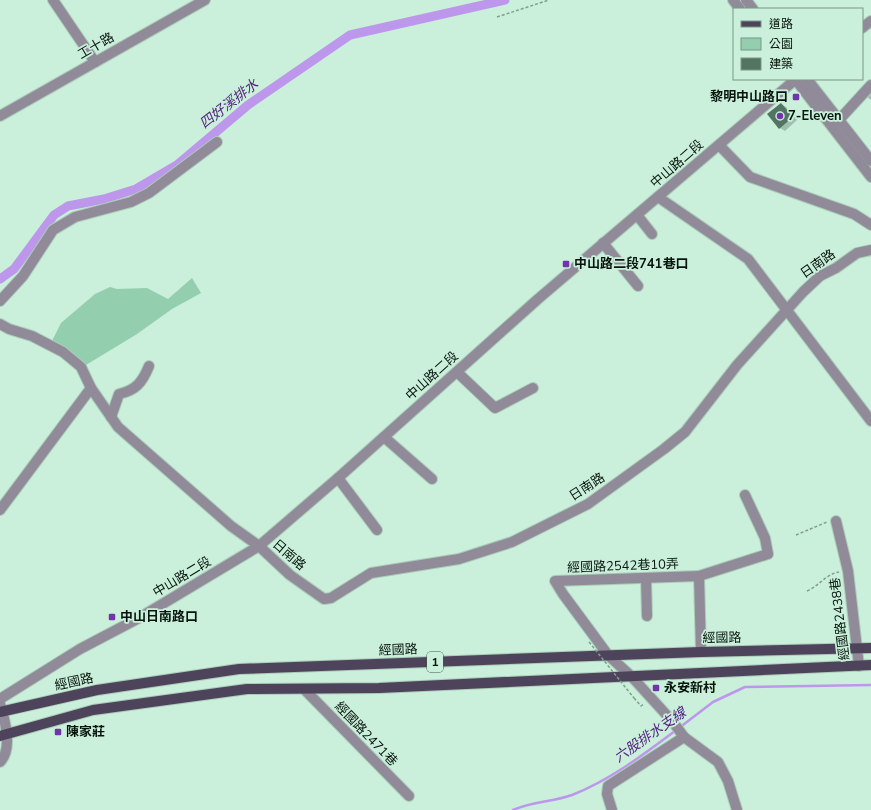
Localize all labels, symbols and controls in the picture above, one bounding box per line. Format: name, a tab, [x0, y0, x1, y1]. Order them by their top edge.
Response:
legend	[733, 8, 863, 80]
text: 道路	[769, 16, 793, 32]
street label: 工十路	[75, 28, 117, 64]
text: 公園	[769, 36, 793, 52]
text: 建築	[769, 56, 793, 72]
water label: 四好溪排水	[196, 74, 263, 133]
place label: 黎明中山路口	[710, 88, 788, 106]
marker: 黎明中山路口	[791, 92, 801, 102]
place label: 7-Eleven	[788, 107, 842, 125]
marker: 7-Eleven	[775, 111, 785, 121]
street label: 中山路二段	[647, 136, 707, 192]
street label: 日南路	[797, 245, 839, 283]
place label: 中山路二段741巷口	[574, 255, 688, 273]
marker: 中山路二段741巷口	[561, 259, 571, 269]
street label: 中山路二段	[402, 348, 462, 404]
street label: 日南路	[566, 469, 608, 505]
street label: 日南路	[268, 535, 310, 575]
street label: 中山路二段	[150, 553, 214, 601]
street label: 經國路2542巷10弄	[567, 555, 679, 577]
street label: 經國路2438巷	[826, 577, 854, 661]
place label: 中山日南路口	[120, 608, 198, 626]
marker: 中山日南路口	[107, 612, 117, 622]
street label: 經國路	[702, 629, 742, 647]
street label: 經國路	[378, 640, 418, 660]
road number: 1	[427, 652, 443, 672]
street label: 經國路	[53, 669, 95, 695]
place label: 永安新村	[664, 679, 716, 697]
marker: 永安新村	[651, 683, 661, 693]
street label: 經國路2471巷	[331, 698, 401, 770]
water label: 六股排水支線	[610, 702, 691, 767]
place label: 陳家莊	[66, 723, 105, 741]
marker: 陳家莊	[53, 727, 63, 737]

